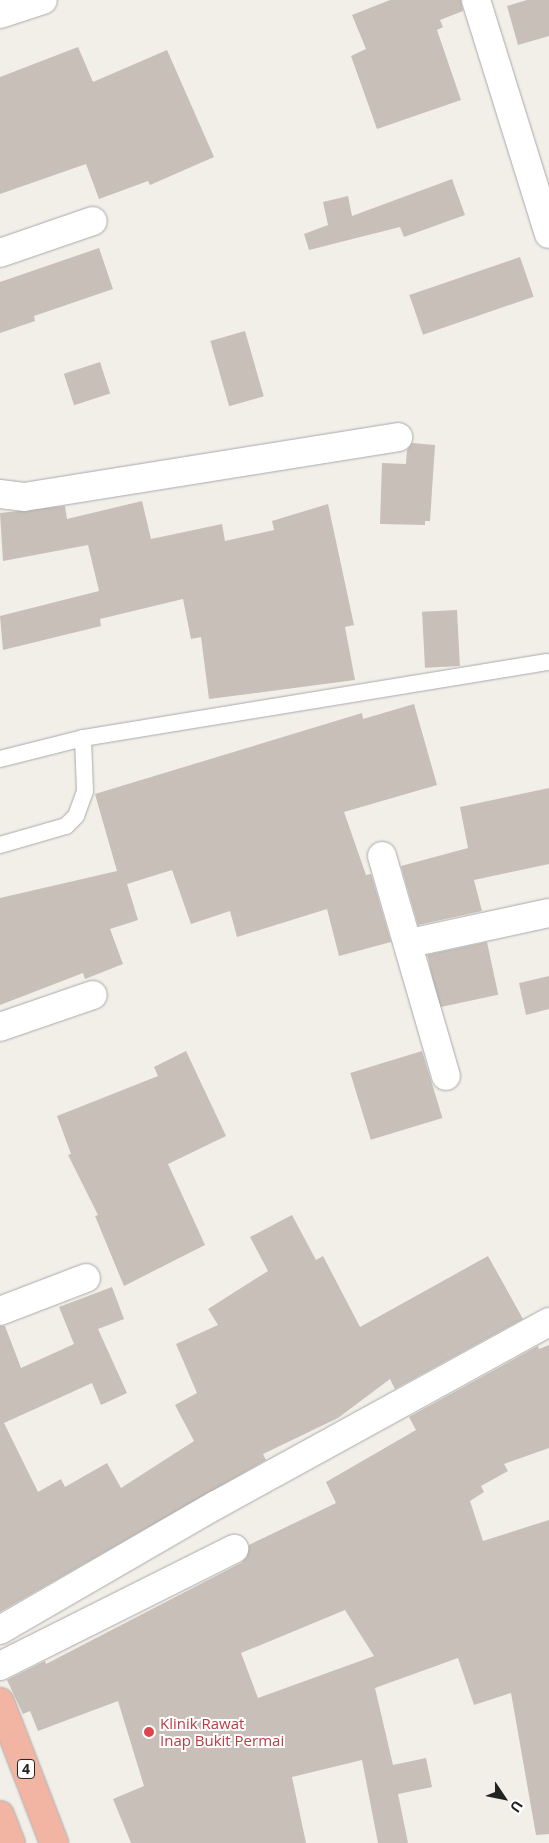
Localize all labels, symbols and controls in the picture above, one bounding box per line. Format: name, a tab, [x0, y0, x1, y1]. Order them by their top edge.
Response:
place label: Klinik Rawat Inap Bukit Permai	[160, 1714, 284, 1749]
marker: Klinik Rawat Inap Bukit Permai	[142, 1725, 156, 1739]
road number: 4	[16, 1758, 36, 1780]
north arrow	[479, 1773, 529, 1823]
text: U	[506, 1797, 528, 1816]

